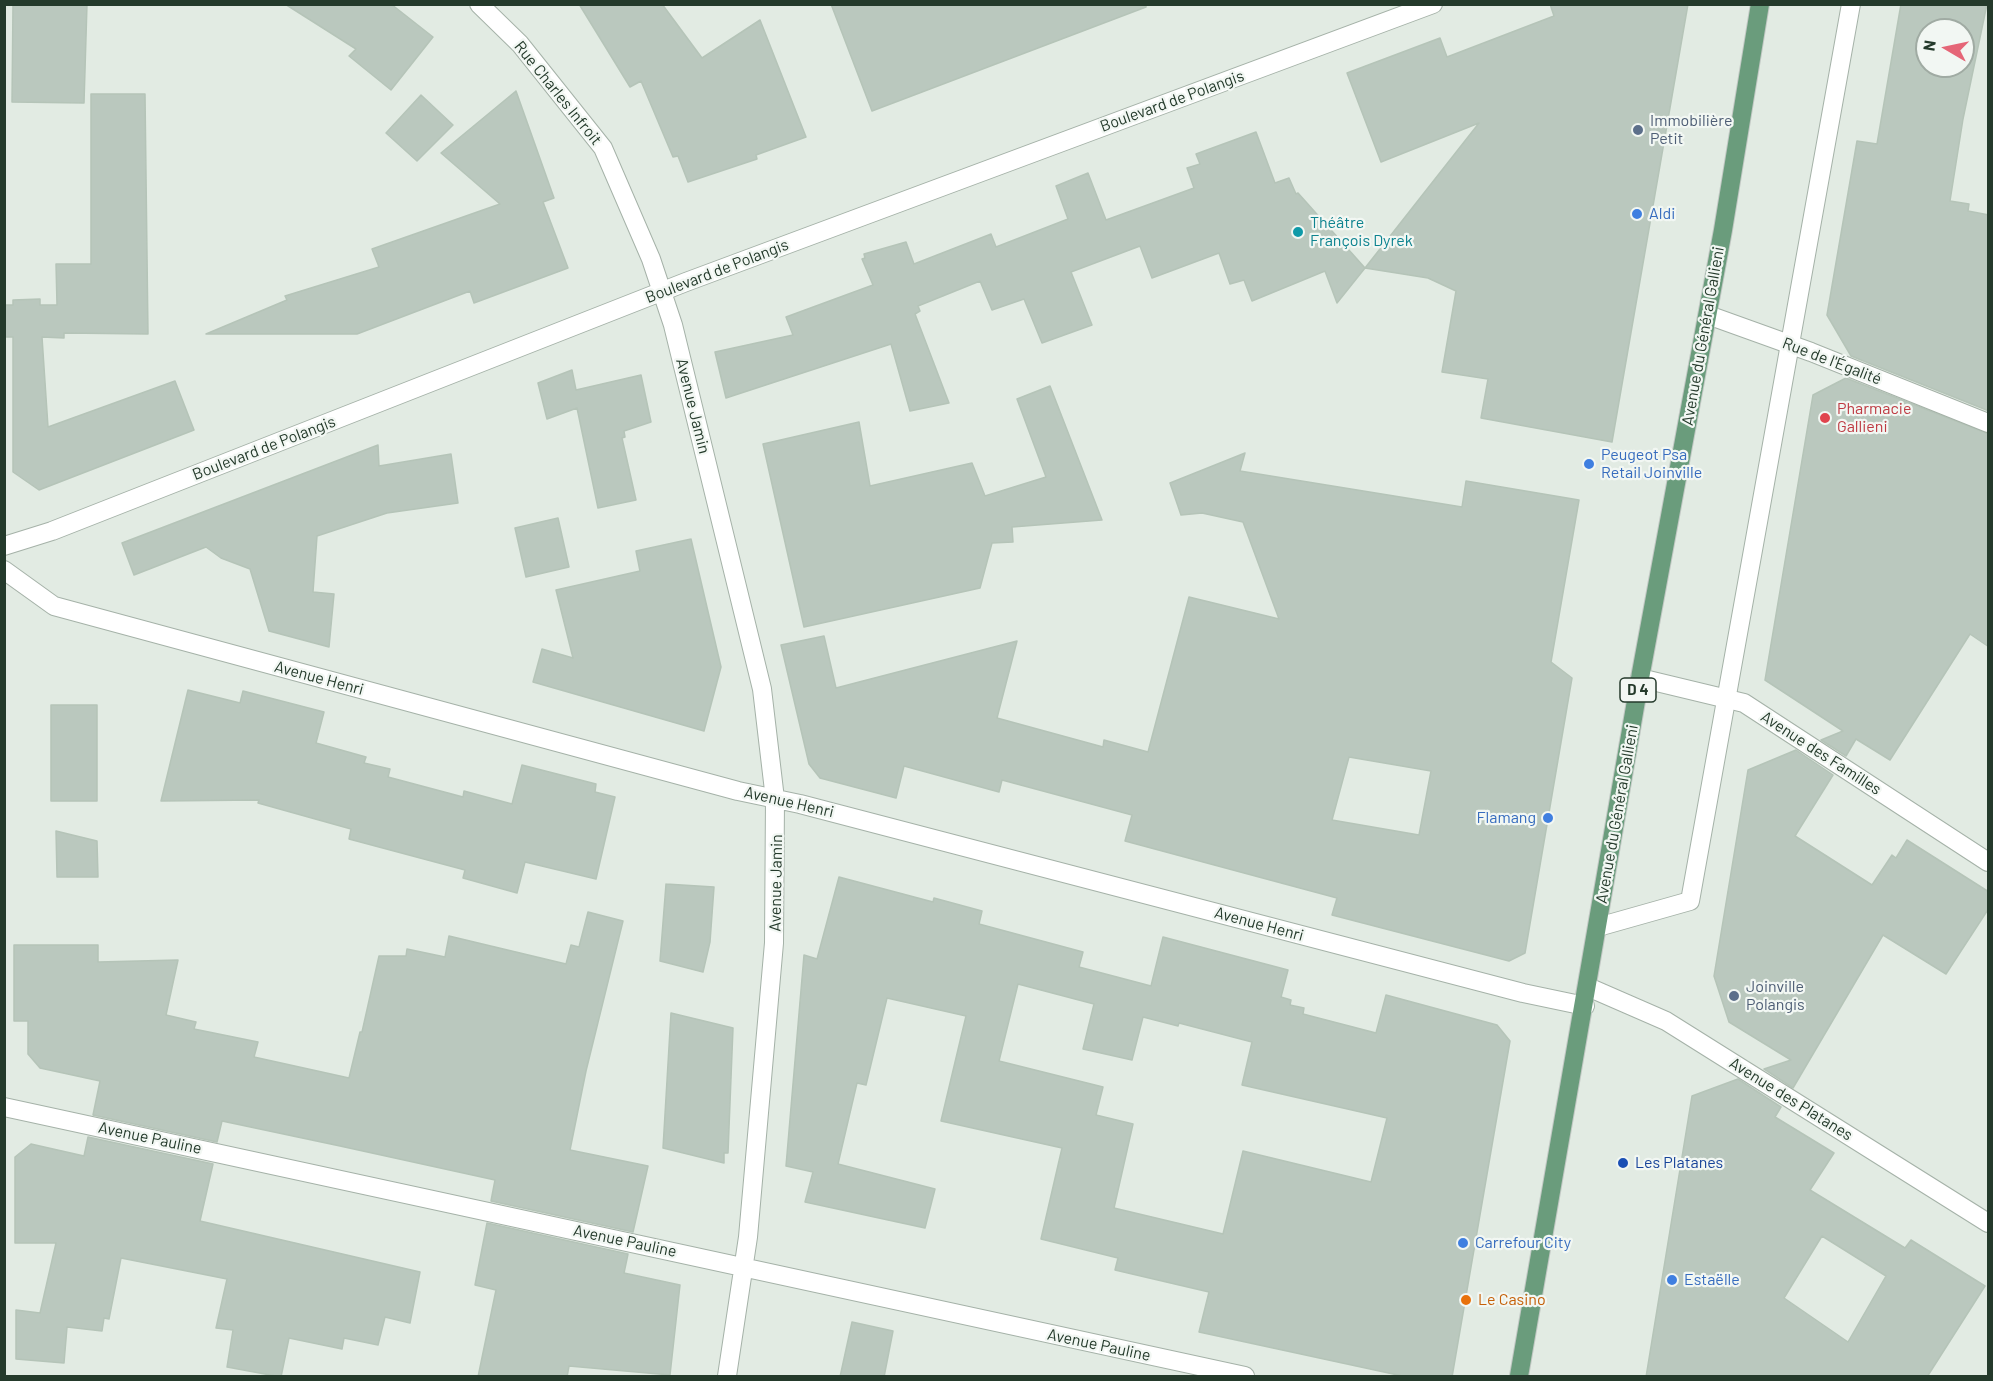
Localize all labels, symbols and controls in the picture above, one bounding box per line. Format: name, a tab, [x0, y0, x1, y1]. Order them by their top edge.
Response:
north arrow	[1915, 18, 1975, 78]
street label: Rue Charles Infroit	[510, 37, 606, 149]
text: N	[1918, 39, 1939, 52]
street label: Boulevard de Polangis	[1097, 66, 1247, 136]
place label: Immobilière Petit	[1650, 111, 1733, 149]
marker: Immobilière Petit	[1631, 123, 1645, 137]
place label: Aldi	[1649, 204, 1675, 224]
marker: Aldi	[1630, 207, 1644, 221]
place label: Théâtre François Dyrek	[1310, 213, 1413, 251]
marker: Théâtre François Dyrek	[1291, 225, 1305, 239]
street label: Boulevard de Polangis	[643, 235, 791, 307]
street label: Avenue du Général Gallieni	[1678, 245, 1728, 427]
street label: Rue de l'Égalité	[1780, 333, 1884, 389]
street label: Avenue Jamin	[672, 356, 714, 456]
place label: Pharmacie Gallieni	[1837, 399, 1911, 437]
marker: Pharmacie Gallieni	[1818, 411, 1832, 425]
street label: Boulevard de Polangis	[190, 412, 338, 484]
place label: Peugeot Psa Retail Joinville	[1601, 445, 1702, 483]
marker: Peugeot Psa Retail Joinville	[1582, 457, 1596, 471]
street label: Avenue Henri	[272, 657, 366, 699]
road number: D 4	[1620, 678, 1656, 702]
street label: Avenue des Familles	[1757, 707, 1885, 799]
street label: Avenue du Général Gallieni	[1592, 723, 1642, 905]
street label: Avenue Henri	[742, 782, 836, 822]
place label: Flamang	[1476, 808, 1536, 828]
marker: Flamang	[1541, 811, 1555, 825]
street label: Avenue Jamin	[766, 834, 786, 932]
street label: Avenue Henri	[1212, 903, 1306, 945]
place label: Joinville Polangis	[1746, 977, 1805, 1015]
marker: Joinville Polangis	[1727, 989, 1741, 1003]
street label: Avenue des Platanes	[1726, 1053, 1856, 1145]
street label: Avenue Pauline	[97, 1118, 203, 1158]
place label: Les Platanes	[1635, 1153, 1723, 1173]
marker: Les Platanes	[1616, 1156, 1630, 1170]
street label: Avenue Pauline	[572, 1221, 678, 1261]
place label: Carrefour City	[1475, 1233, 1571, 1253]
marker: Carrefour City	[1456, 1236, 1470, 1250]
place label: Estaëlle	[1684, 1270, 1740, 1290]
marker: Estaëlle	[1665, 1273, 1679, 1287]
place label: Le Casino	[1478, 1290, 1546, 1310]
marker: Le Casino	[1459, 1293, 1473, 1307]
street label: Avenue Pauline	[1046, 1325, 1152, 1365]

